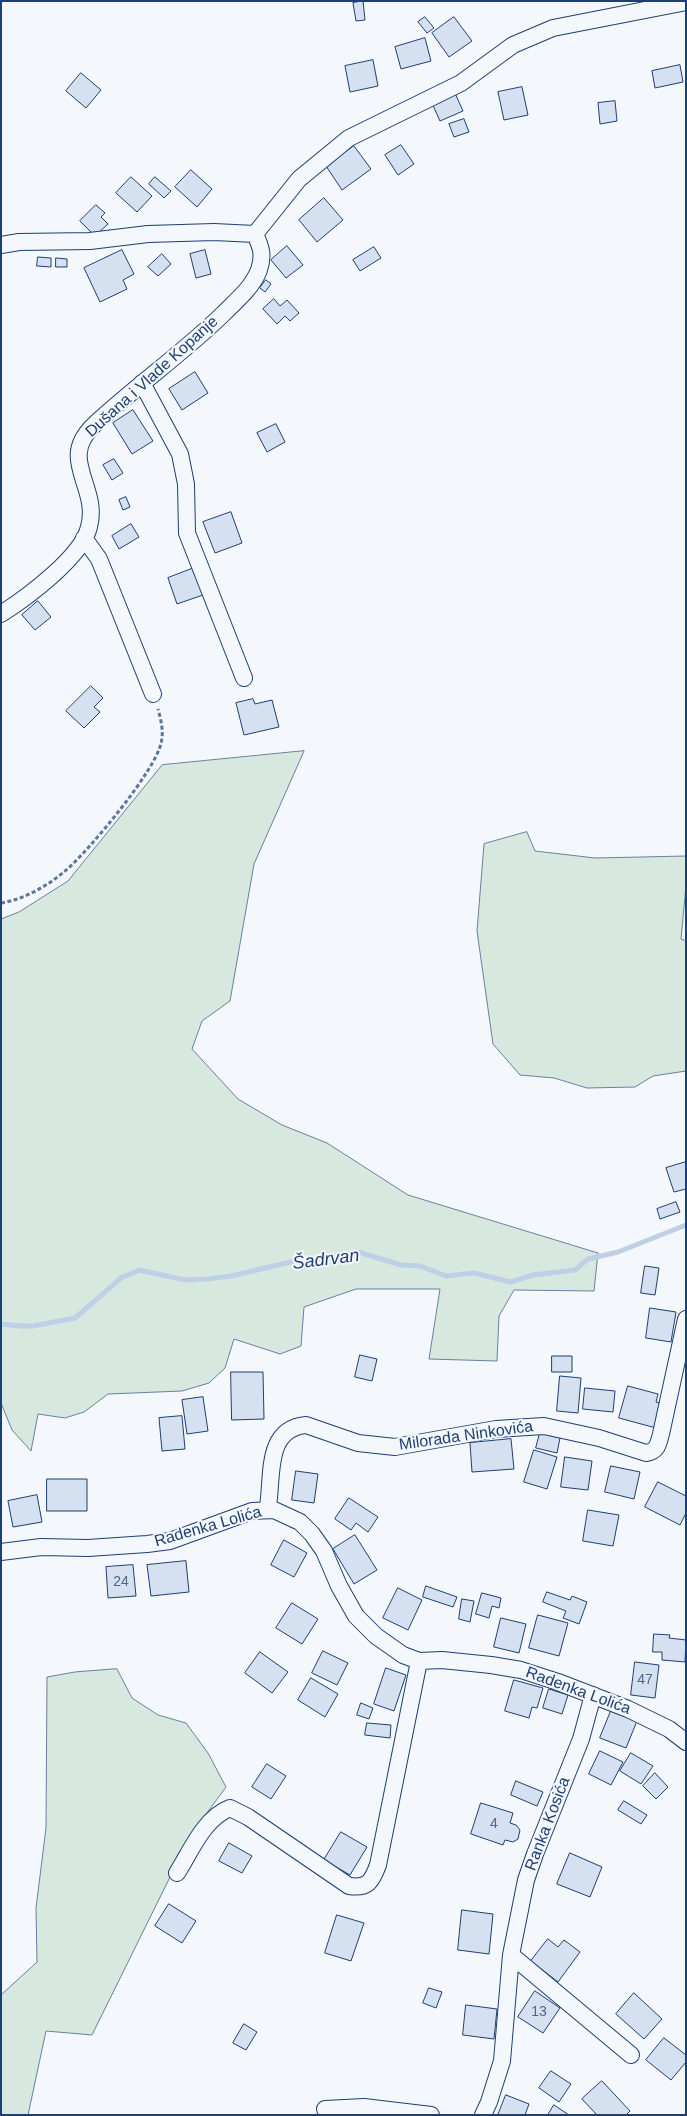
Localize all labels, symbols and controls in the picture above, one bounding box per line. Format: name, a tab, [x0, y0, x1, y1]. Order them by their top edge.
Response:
street label: Dušana i Vlade Kopanje	[82, 312, 222, 442]
water label: Šadrvan	[291, 1245, 361, 1275]
street label: Milorada Ninkovića	[398, 1417, 534, 1455]
street label: Radenka Lolića	[152, 1503, 264, 1551]
house number: 24	[113, 1574, 129, 1590]
street label: Radenka Lolića	[523, 1663, 633, 1719]
house number: 47	[637, 1672, 653, 1688]
street label: Ranka Kosića	[521, 1774, 575, 1874]
house number: 4	[490, 1816, 498, 1832]
house number: 13	[531, 2004, 547, 2020]

